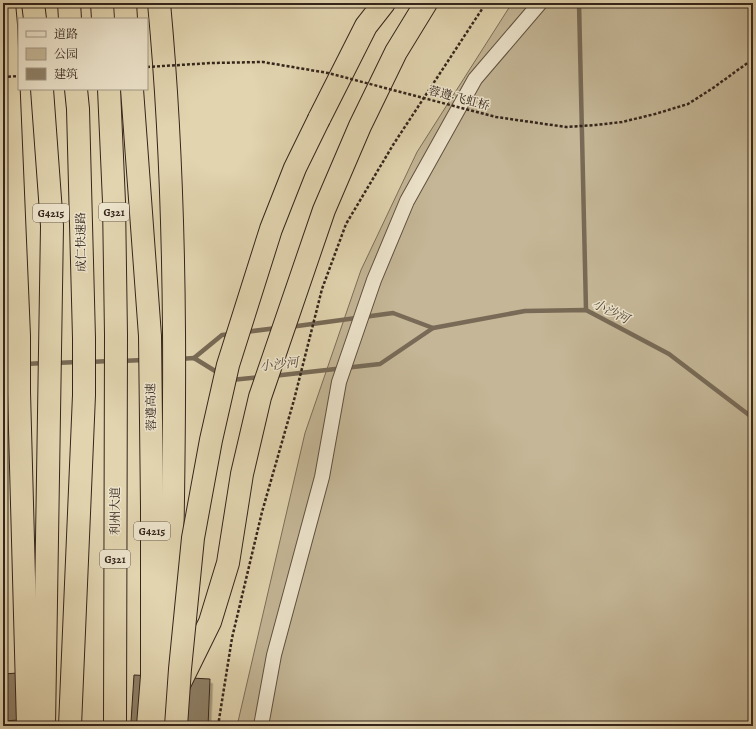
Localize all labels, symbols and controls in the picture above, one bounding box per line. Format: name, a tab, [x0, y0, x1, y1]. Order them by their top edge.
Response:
legend	[18, 18, 148, 90]
text: 道路	[54, 26, 78, 42]
text: 公园	[54, 46, 78, 62]
text: 建筑	[54, 66, 78, 82]
street label: 蓉遵·飞虹桥	[427, 82, 491, 114]
road number: G321	[99, 203, 129, 221]
road number: G4215	[33, 204, 69, 222]
street label: 成仁快速路	[72, 212, 90, 272]
water label: 小沙河	[590, 295, 634, 328]
water label: 小沙河	[259, 353, 301, 374]
street label: 蓉遵高速	[143, 383, 159, 431]
street label: 利州大道	[107, 487, 123, 535]
road number: G4215	[134, 522, 170, 540]
road number: G321	[100, 550, 130, 568]

